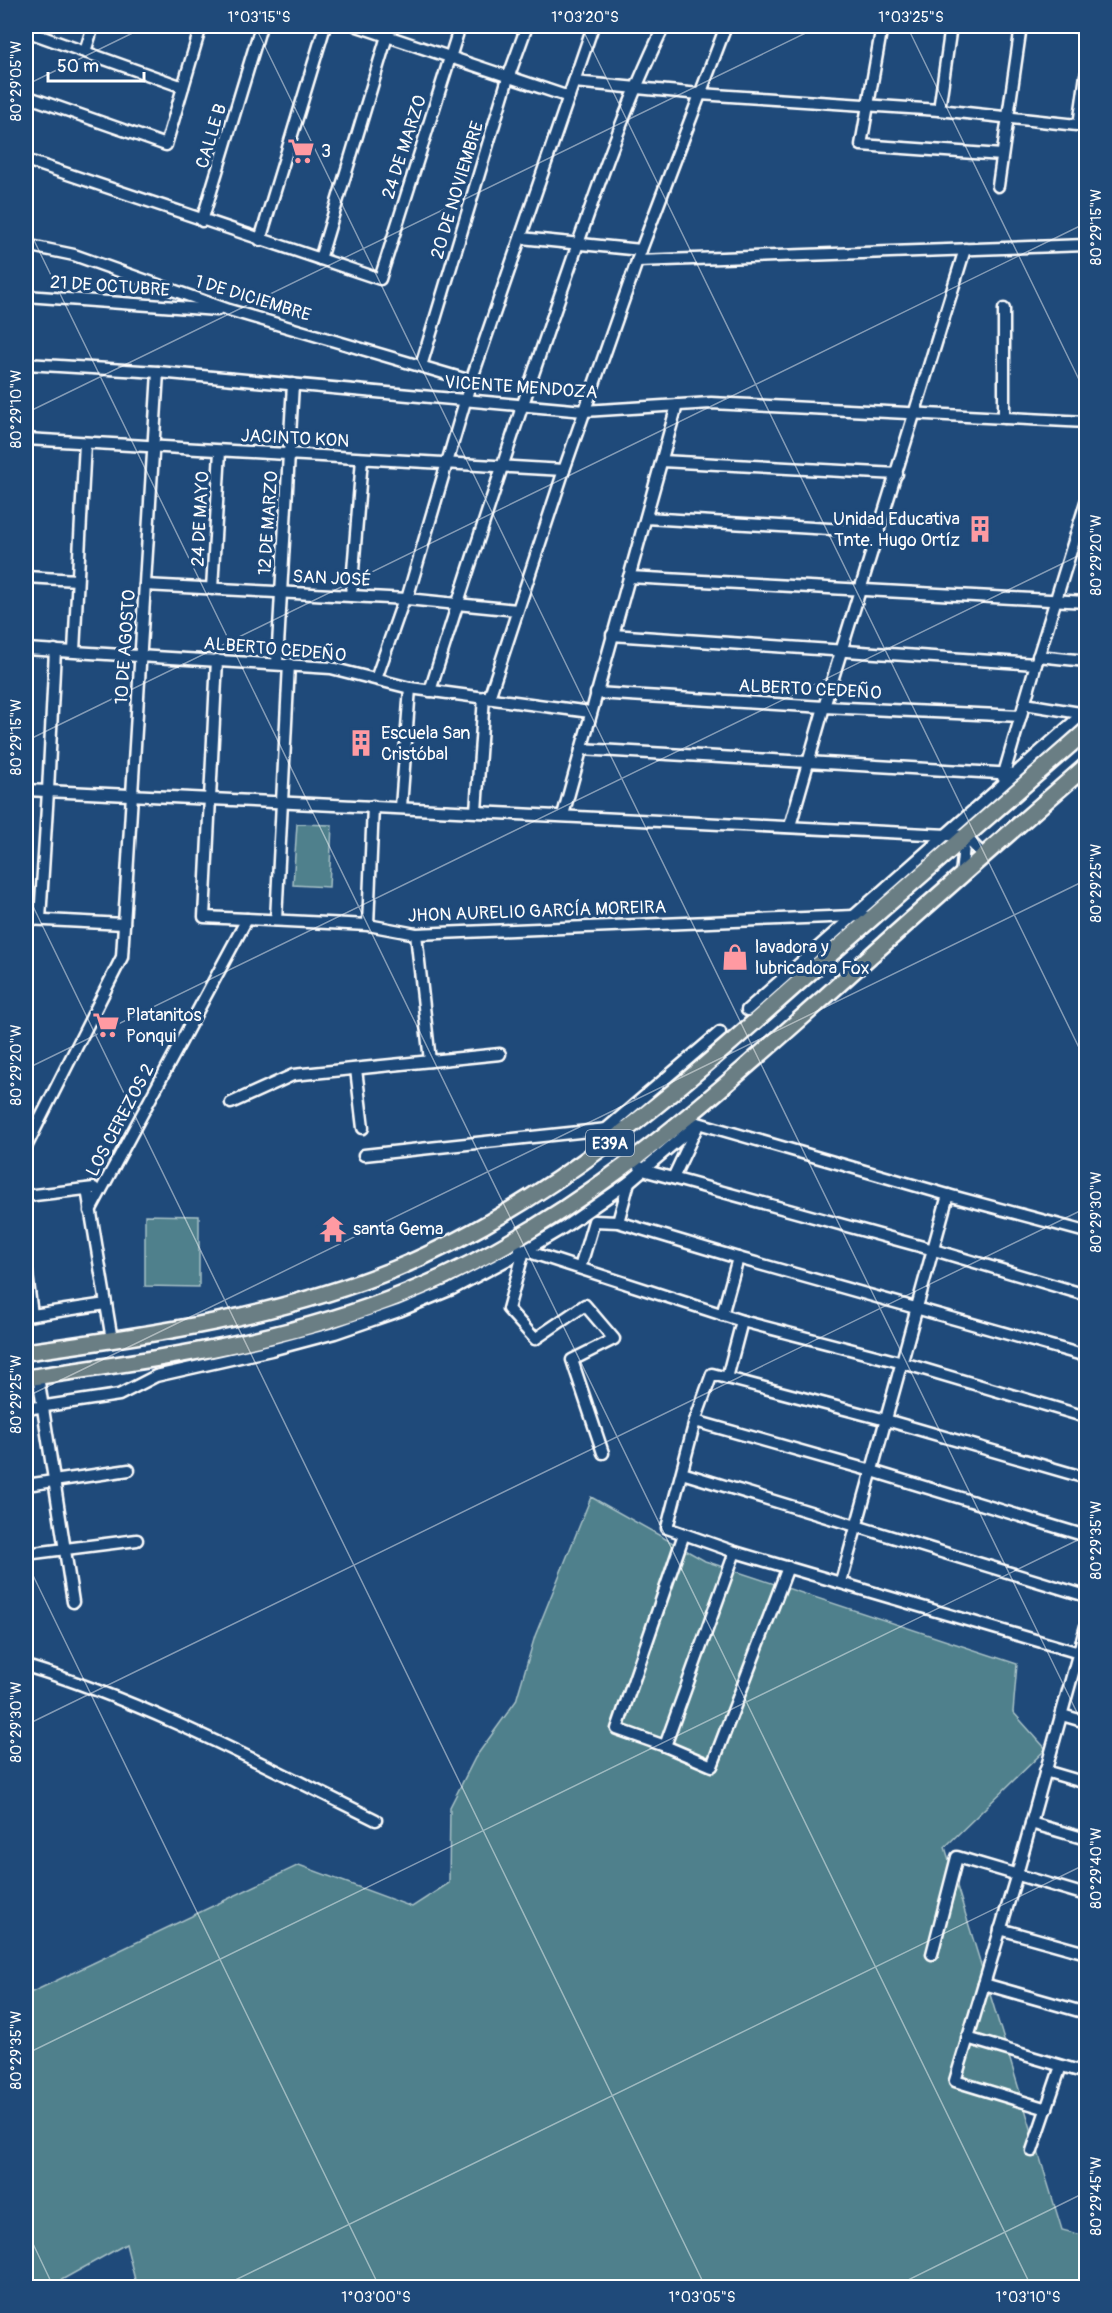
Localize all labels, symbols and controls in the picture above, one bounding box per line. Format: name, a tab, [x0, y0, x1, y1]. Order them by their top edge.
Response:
text: 1°03'15"S	[228, 8, 290, 27]
text: 1°03'20"S	[551, 8, 619, 27]
text: 1°03'25"S	[878, 8, 944, 27]
text: 80°29'05"W	[7, 40, 26, 121]
scale bar	[48, 45, 144, 83]
text: 50 m	[57, 55, 99, 78]
street label: 24 DE MARZO	[377, 92, 432, 202]
street label: CALLE B	[191, 101, 232, 171]
street label: 20 DE NOVIEMBRE	[426, 119, 489, 262]
supermarket icon: 3	[286, 136, 316, 166]
place label: 3	[321, 140, 331, 163]
text: 80°29'15"W	[1087, 189, 1106, 265]
street label: 1 DE DICIEMBRE	[192, 270, 314, 327]
street label: 21 DE OCTUBRE	[49, 271, 171, 302]
text: 80°29'10"W	[7, 370, 26, 448]
street label: VICENTE MENDOZA	[444, 371, 599, 404]
street label: JACINTO KON	[240, 424, 350, 453]
street label: 12 DE MARZO	[253, 470, 284, 576]
street label: 24 DE MAYO	[187, 471, 214, 567]
place label: Unidad Educativa Tnte. Hugo Ortíz	[833, 508, 960, 552]
building icon: Unidad Educativa Tnte. Hugo Ortíz	[965, 514, 995, 544]
text: 80°29'20"W	[1087, 514, 1106, 596]
street label: SAN JOSÉ	[292, 565, 372, 592]
street label: 10 DE AGOSTO	[110, 589, 141, 705]
street label: ALBERTO CEDEÑO	[203, 632, 347, 667]
street label: ALBERTO CEDEÑO	[738, 674, 882, 705]
text: 80°29'15"W	[7, 699, 26, 775]
place label: Escuela San Cristóbal	[381, 722, 471, 766]
building icon: Escuela San Cristóbal	[346, 728, 376, 758]
text: 80°29'25"W	[1087, 843, 1106, 922]
street label: JHON AURELIO GARCÍA MOREIRA	[407, 895, 667, 928]
place label: lavadora y lubricadora Fox	[755, 936, 870, 980]
shop icon: lavadora y lubricadora Fox	[720, 942, 750, 972]
place label: Platanitos Ponqui	[126, 1004, 202, 1048]
supermarket icon: Platanitos Ponqui	[91, 1010, 121, 1040]
text: 80°29'20"W	[7, 1024, 26, 1106]
street label: LOS CEREZOS 2	[81, 1060, 160, 1181]
road number: E39A	[586, 1130, 634, 1156]
text: 80°29'30"W	[1087, 1171, 1106, 1252]
temple icon: santa Gema	[318, 1214, 348, 1244]
place label: santa Gema	[353, 1218, 443, 1241]
text: 80°29'25"W	[7, 1354, 26, 1433]
text: 80°29'35"W	[1087, 1500, 1106, 1579]
text: 80°29'30"W	[7, 1681, 26, 1762]
text: 80°29'40"W	[1087, 1827, 1106, 1909]
text: 80°29'35"W	[7, 2010, 26, 2089]
text: 80°29'45"W	[1087, 2156, 1106, 2236]
text: 1°03'00"S	[341, 2288, 411, 2307]
text: 1°03'05"S	[668, 2288, 736, 2307]
text: 1°03'10"S	[996, 2288, 1060, 2307]

